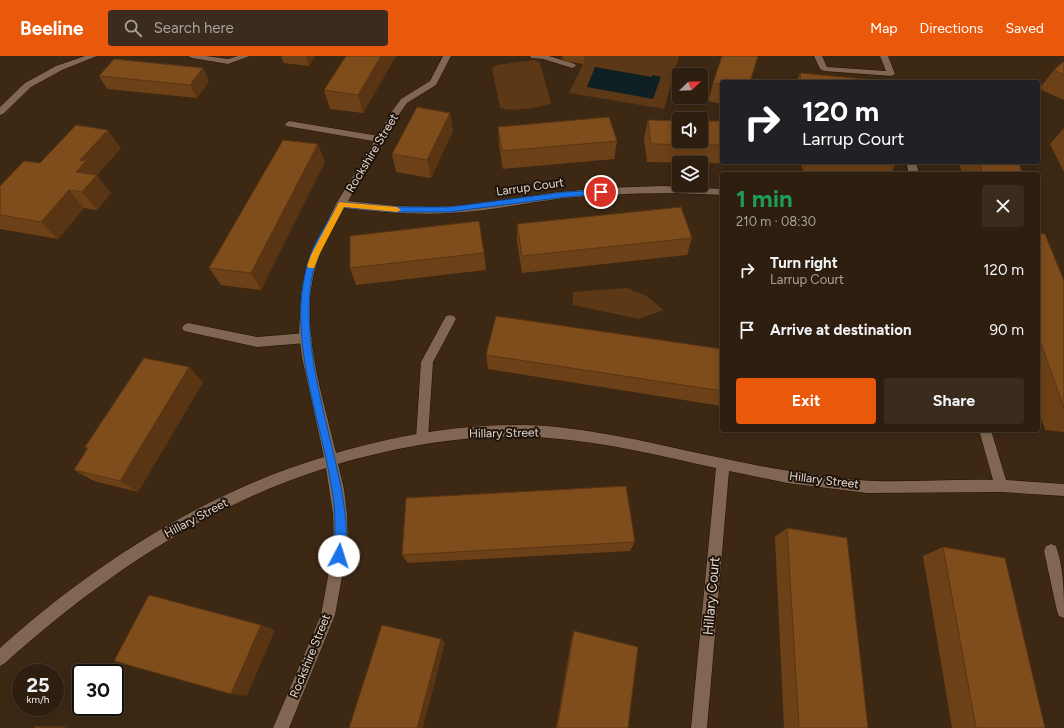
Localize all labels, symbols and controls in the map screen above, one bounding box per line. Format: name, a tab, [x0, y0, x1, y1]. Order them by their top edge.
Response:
search box	[108, 10, 388, 46]
text: Beeline	[20, 17, 84, 40]
icon: search	[122, 17, 144, 39]
text: Search here	[154, 19, 234, 37]
text: Map	[870, 20, 898, 37]
text: Directions	[920, 20, 983, 37]
text: Saved	[1005, 20, 1044, 37]
north arrow	[672, 68, 708, 104]
map controls	[672, 68, 708, 192]
text: 120 m	[802, 94, 879, 128]
icon: right	[736, 96, 788, 148]
street label: Rockshire Street	[343, 111, 401, 195]
button: sound	[672, 112, 708, 148]
text: Larrup Court	[802, 128, 904, 150]
button: layers	[672, 156, 708, 192]
street label: Larrup Court	[495, 175, 565, 199]
pin	[584, 175, 618, 209]
icon: arrive	[590, 181, 612, 203]
text: 1 min	[736, 184, 793, 213]
button: close	[982, 185, 1024, 227]
text: 210 m · 08:30	[736, 214, 816, 229]
text: Turn right	[770, 254, 838, 272]
icon: right	[736, 259, 758, 281]
text: 120 m	[983, 261, 1024, 279]
text: Larrup Court	[770, 272, 844, 287]
icon: arrive	[736, 319, 758, 341]
text: Arrive at destination	[770, 321, 911, 339]
text: 90 m	[989, 321, 1024, 339]
button: Exit	[736, 378, 876, 424]
button: Share	[884, 378, 1024, 424]
street label: Hillary Street	[469, 425, 540, 441]
street label: Hillary Street	[788, 469, 860, 491]
street label: Hillary Street	[162, 495, 231, 541]
position arrow	[318, 535, 360, 577]
street label: Hillary Court	[700, 556, 723, 636]
street label: Rockshire Street	[287, 612, 333, 700]
speed limit sign: 30	[72, 664, 124, 716]
text: 25	[26, 673, 50, 697]
text: km/h	[27, 693, 49, 706]

